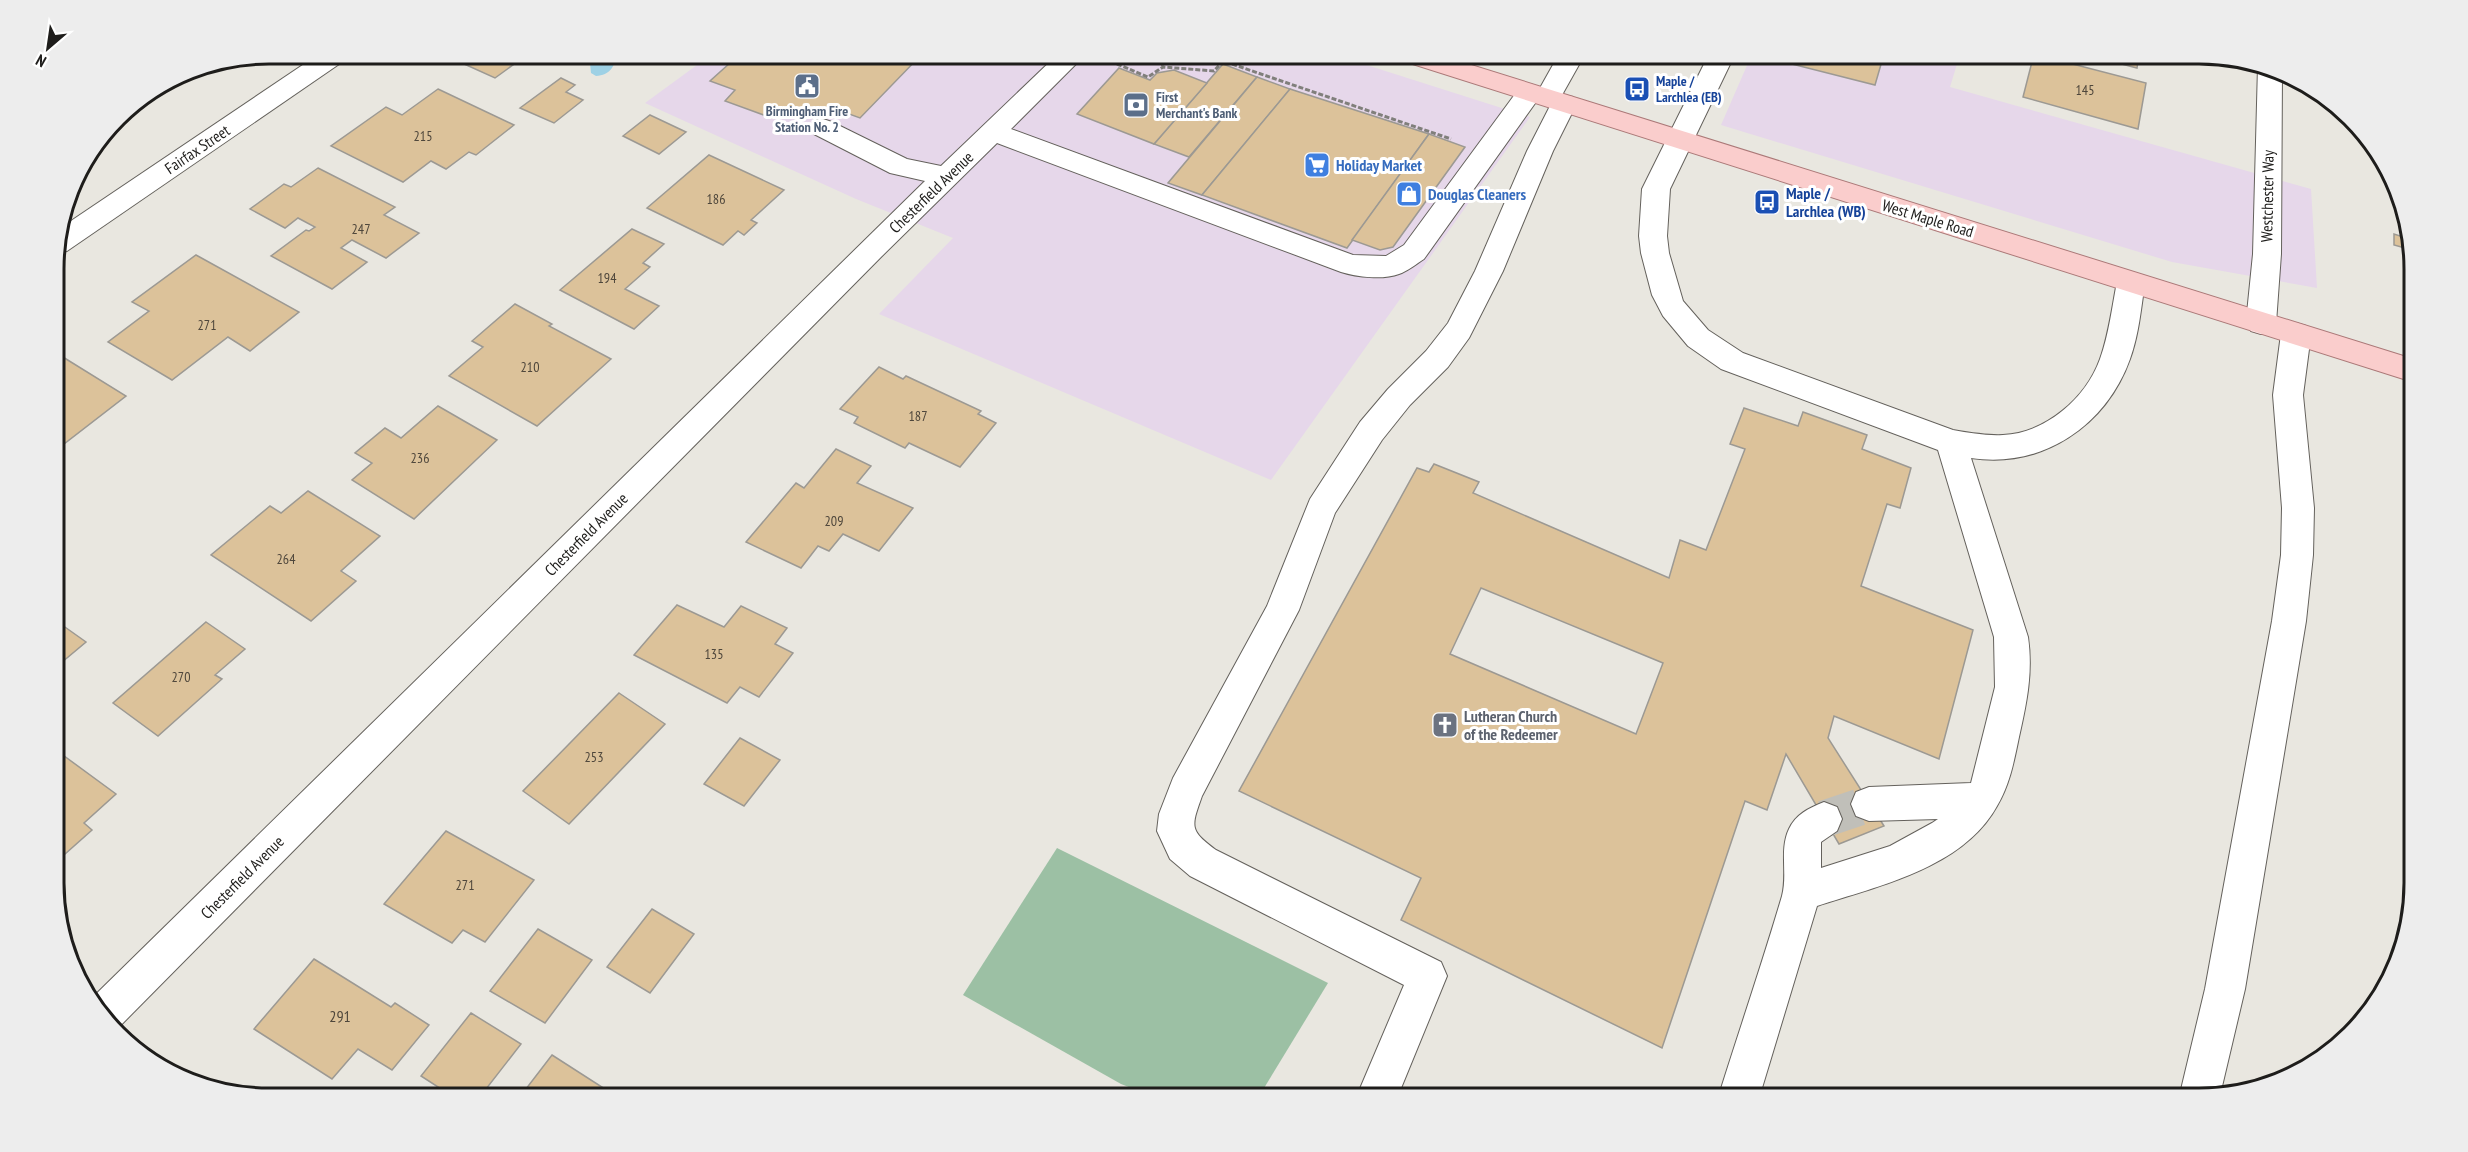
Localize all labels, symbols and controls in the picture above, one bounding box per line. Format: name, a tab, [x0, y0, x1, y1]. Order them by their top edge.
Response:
north arrow	[18, 18, 78, 78]
text: N	[32, 50, 49, 72]
public building icon: Birmingham Fire Station No. 2	[792, 71, 822, 101]
place label: Maple / Larchlea (EB)	[1656, 72, 1722, 106]
bus stop icon: Maple / Larchlea (EB)	[1622, 74, 1652, 104]
house number: 145	[2076, 81, 2094, 99]
place label: First Merchant's Bank	[1156, 88, 1237, 122]
bank icon: First Merchant's Bank	[1121, 90, 1151, 120]
place label: Birmingham Fire Station No. 2	[766, 102, 848, 136]
street label: Fairfax Street	[161, 120, 234, 178]
house number: 215	[414, 127, 432, 145]
street label: Chesterfield Avenue	[885, 147, 977, 237]
supermarket icon: Holiday Market	[1302, 150, 1332, 180]
street label: Westchester Way	[2256, 150, 2278, 242]
place label: Holiday Market	[1336, 155, 1422, 175]
shop icon: Douglas Cleaners	[1394, 179, 1424, 209]
place label: Maple / Larchlea (WB)	[1786, 183, 1866, 221]
place label: Douglas Cleaners	[1428, 184, 1526, 204]
bus stop icon: Maple / Larchlea (WB)	[1752, 187, 1782, 217]
house number: 186	[707, 190, 725, 208]
street label: West Maple Road	[1880, 195, 1976, 241]
house number: 247	[352, 220, 370, 238]
house number: 194	[598, 269, 617, 287]
house number: 271	[198, 316, 216, 334]
house number: 210	[521, 358, 539, 376]
house number: 187	[909, 407, 927, 425]
house number: 236	[411, 449, 429, 467]
street label: Chesterfield Avenue	[540, 488, 632, 580]
house number: 209	[825, 512, 843, 530]
house number: 264	[277, 550, 296, 568]
house number: 135	[705, 645, 723, 663]
house number: 270	[172, 668, 190, 686]
place label: Lutheran Church of the Redeemer	[1464, 706, 1558, 744]
church icon: Lutheran Church of the Redeemer	[1430, 710, 1460, 740]
house number: 253	[585, 748, 603, 766]
street label: Chesterfield Avenue	[196, 831, 288, 923]
house number: 271	[456, 876, 474, 894]
house number: 291	[329, 1006, 351, 1026]

